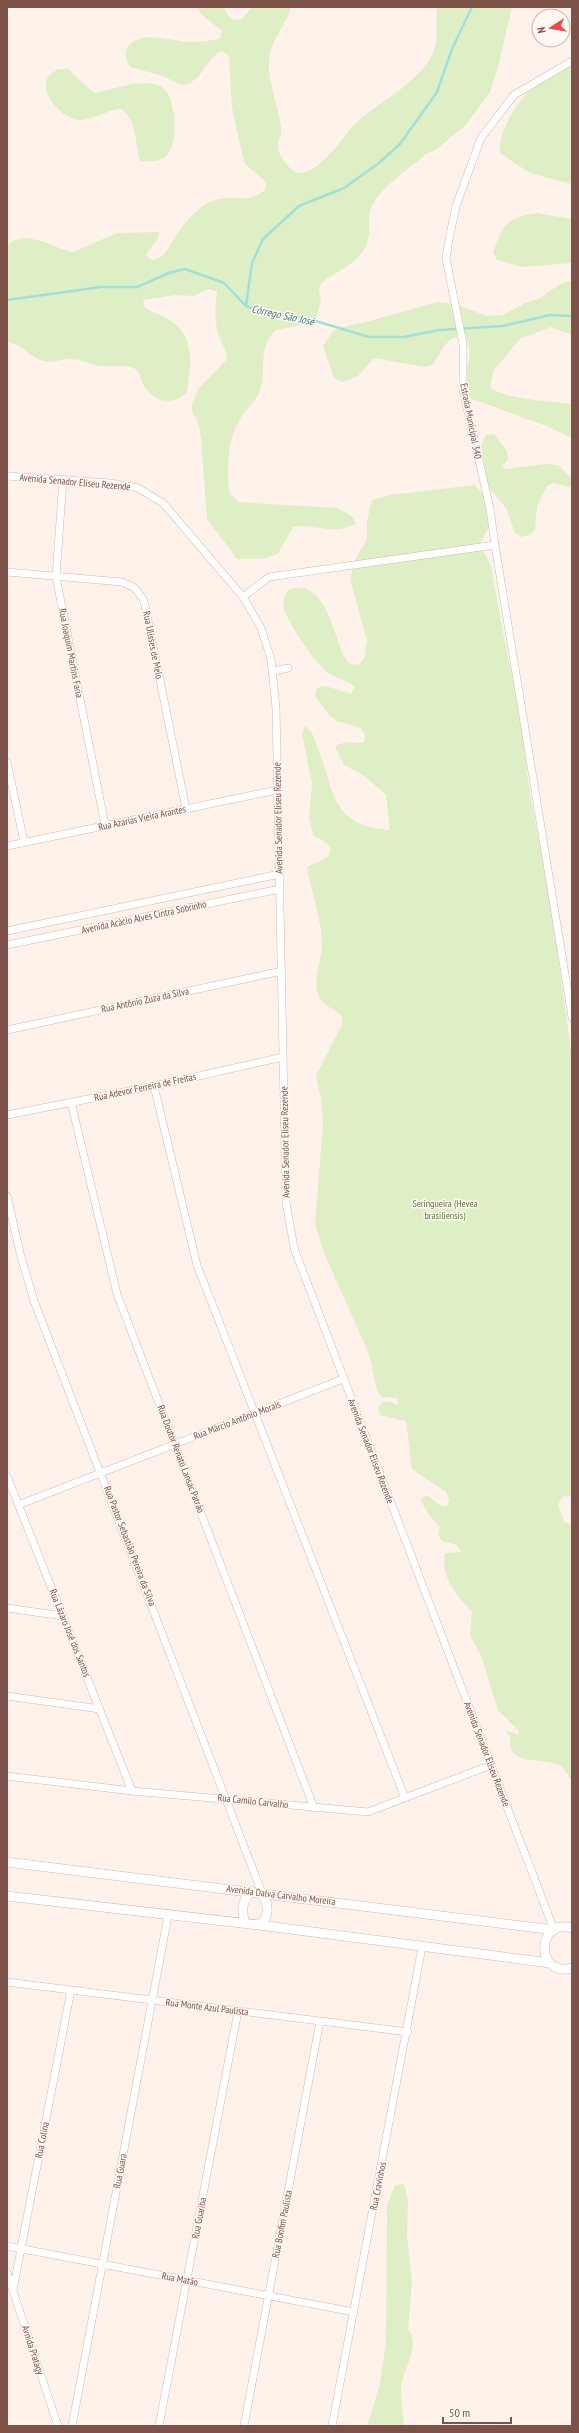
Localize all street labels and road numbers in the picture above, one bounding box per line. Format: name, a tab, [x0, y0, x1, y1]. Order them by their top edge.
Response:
street label: Estrada Municipal 340	[457, 382, 485, 460]
street label: Avenida Senador Eliseu Rezende	[19, 471, 131, 493]
street label: Rua Joaquim Martins Faria	[56, 607, 86, 699]
street label: Rua Ulisses de Melo	[140, 610, 166, 680]
street label: Avenida Senador Eliseu Rezende	[271, 762, 285, 874]
street label: Rua Azarias Vieira Arantes	[97, 802, 188, 834]
street label: Avenida Acácio Alves Cintra Sobrinho	[80, 897, 208, 937]
street label: Rua Antônio Zuza da Silva	[100, 984, 190, 1016]
street label: Rua Adevor Ferreira de Freitas	[93, 1070, 198, 1104]
street label: Avenida Senador Eliseu Rezende	[278, 1086, 292, 1198]
street label: Rua Márcio Antônio Morais	[192, 1397, 283, 1443]
street label: Avenida Senador Eliseu Rezende	[345, 1397, 397, 1505]
street label: Rua Doutor Renato Lansac Patrão	[154, 1403, 208, 1515]
street label: Rua Pastor Sebastião Pereira da Silva	[101, 1484, 159, 1608]
street label: Rua Lázaro José dos Santos	[46, 1587, 94, 1679]
street label: Avenida Senador Eliseu Rezende	[461, 1700, 513, 1808]
street label: Rua Camilo Carvalho	[217, 1791, 289, 1811]
street label: Avenida Dalva Carvalho Moreira	[226, 1882, 336, 1908]
street label: Rua Monte Azul Paulista	[165, 1995, 249, 2019]
street label: Rua Colina	[32, 2121, 52, 2159]
street label: Rua Guara	[110, 2152, 130, 2190]
street label: Rua Cravinhos	[367, 2160, 389, 2211]
street label: Rua Bonfim Paulista	[269, 2189, 295, 2259]
street label: Rua Guariba	[189, 2196, 209, 2240]
street label: Rua Matão	[161, 2269, 199, 2289]
street label: Avnida Pratagy	[19, 2324, 47, 2377]

